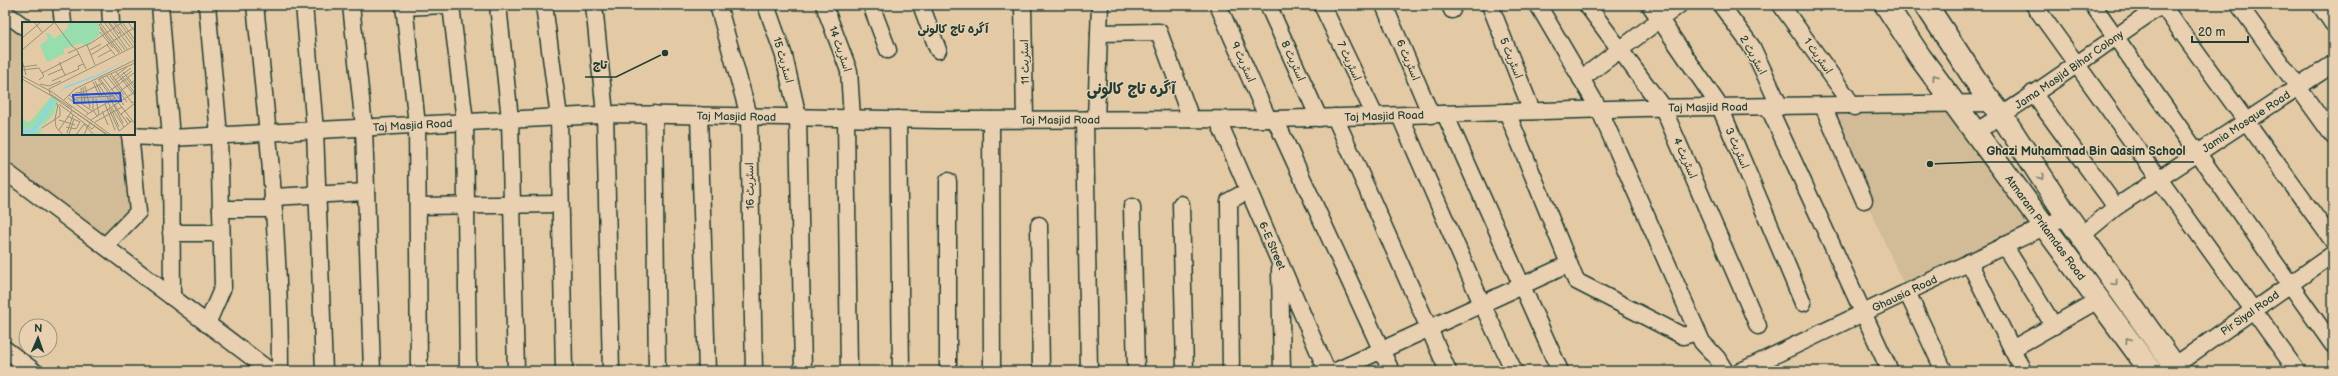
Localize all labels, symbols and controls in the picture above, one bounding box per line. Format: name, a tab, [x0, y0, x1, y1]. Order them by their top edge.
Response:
scale bar	[2192, 18, 2248, 44]
district label: آگرہ تاج کالونی	[918, 21, 989, 37]
inset map	[22, 22, 135, 135]
street label: اسٹریٹ 14	[826, 24, 854, 74]
text: 20 m	[2198, 25, 2225, 40]
street label: Jama Masjid Bihar Colony	[2012, 27, 2126, 111]
street label: اسٹریٹ 2	[1737, 33, 1769, 77]
street label: اسٹریٹ 15	[770, 36, 796, 84]
street label: اسٹریٹ 5	[1497, 36, 1525, 80]
street label: اسٹریٹ 1	[1801, 36, 1835, 76]
street label: اسٹریٹ 6	[1394, 38, 1422, 82]
street label: اسٹریٹ 11	[1018, 39, 1032, 85]
street label: اسٹریٹ 8	[1278, 39, 1308, 83]
street label: اسٹریٹ 7	[1334, 39, 1364, 83]
street label: اسٹریٹ 9	[1228, 40, 1258, 84]
callout: تاج	[585, 53, 616, 77]
text: تاج	[593, 58, 608, 73]
one-way arrow	[1932, 74, 1939, 81]
district label: آگرہ تاج کالونی	[1087, 79, 1176, 99]
street label: Jamia Mosque Road	[2199, 88, 2292, 155]
street label: Taj Masjid Road	[1668, 100, 1748, 114]
street label: Taj Masjid Road	[1344, 108, 1424, 123]
street label: Taj Masjid Road	[696, 109, 776, 123]
street label: Taj Masjid Road	[1020, 113, 1100, 126]
street label: Taj Masjid Road	[372, 116, 453, 134]
street label: اسٹریٹ 3	[1723, 126, 1751, 170]
street label: اسٹریٹ 4	[1671, 136, 1699, 180]
callout: Ghazi Muhammad Bin Qasim School	[1978, 138, 2194, 162]
text: Ghazi Muhammad Bin Qasim School	[1986, 144, 2186, 159]
street label: اسٹریٹ 16	[743, 162, 757, 210]
one-way arrow	[2036, 172, 2043, 179]
street label: Atmaram Pritamdas Road	[2003, 173, 2088, 283]
street label: 6-E Street	[1256, 220, 1289, 272]
street label: Ghausia Road	[1870, 272, 1939, 314]
one-way arrow	[2110, 279, 2117, 286]
street label: Pir Siyal Road	[2218, 288, 2281, 338]
north arrow	[18, 318, 58, 358]
text: N	[34, 322, 43, 335]
one-way arrow	[2126, 337, 2133, 344]

